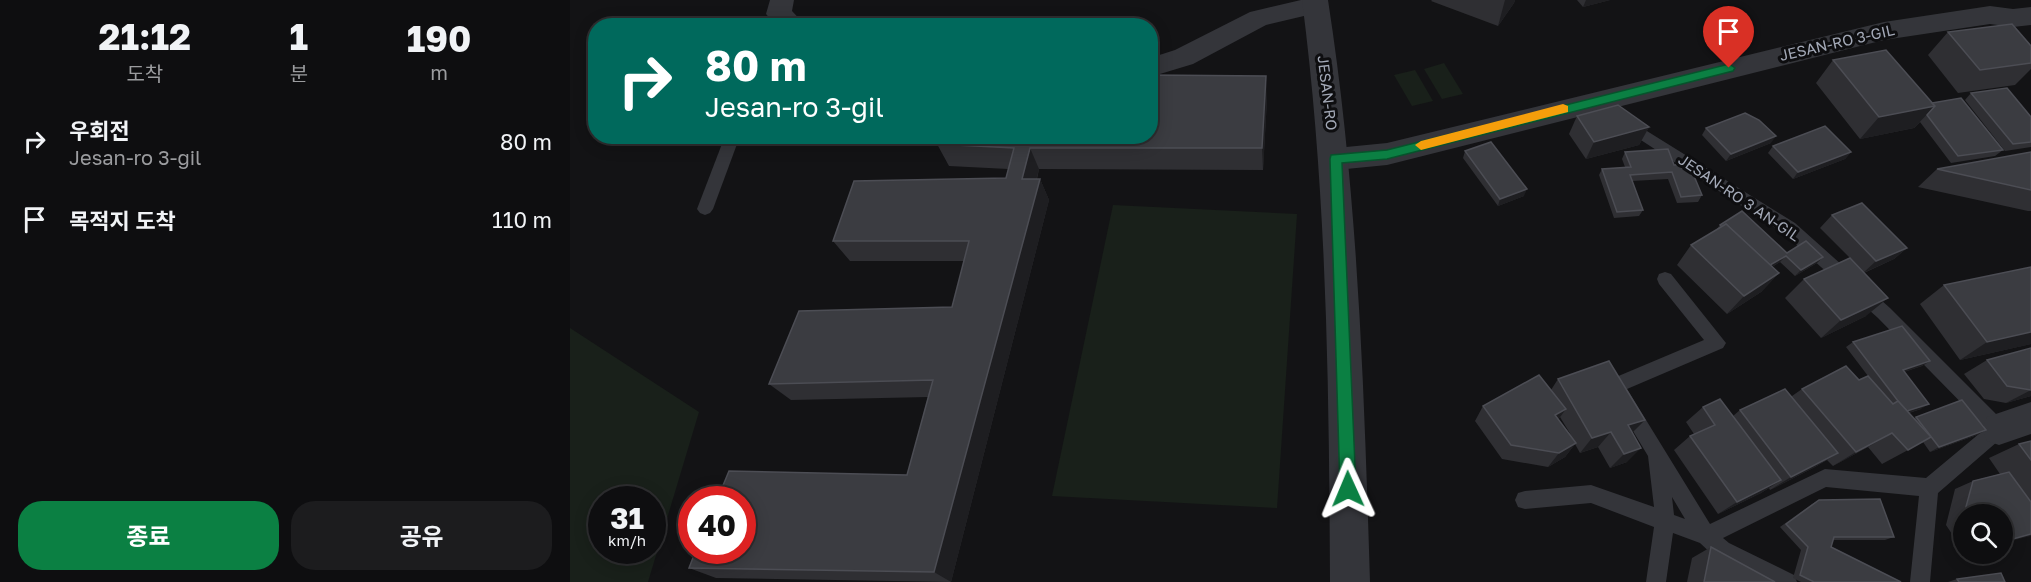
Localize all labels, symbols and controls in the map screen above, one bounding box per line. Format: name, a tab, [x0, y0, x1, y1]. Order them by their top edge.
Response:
pin	[1703, 6, 1754, 68]
text: 21:12	[99, 15, 191, 58]
text: 1	[290, 15, 308, 58]
icon: arrive	[1712, 15, 1745, 48]
text: 190	[407, 17, 471, 60]
street label: JESAN-RO 3-GIL	[1778, 20, 1896, 64]
text: 80 m	[705, 40, 806, 90]
icon: right	[606, 42, 684, 120]
street label: JESAN-RO	[1314, 54, 1342, 131]
text: m	[430, 60, 448, 84]
text: 도착	[126, 61, 163, 85]
text: 분	[290, 61, 308, 85]
text: Jesan-ro 3-gil	[705, 91, 884, 123]
text: 우회전	[69, 117, 130, 144]
icon: right	[18, 125, 51, 158]
text: 80 m	[500, 128, 552, 155]
text: Jesan-ro 3-gil	[69, 145, 201, 169]
street label: JESAN-RO 3 AN-GIL	[1675, 150, 1804, 245]
icon: arrive	[18, 203, 51, 236]
text: 110 m	[492, 206, 552, 233]
text: 목적지 도착	[69, 207, 176, 234]
position arrow	[1316, 457, 1380, 521]
speed limit sign: 40	[678, 486, 756, 564]
text: 31	[610, 500, 644, 536]
button: 종료	[18, 501, 279, 570]
button: 공유	[291, 501, 552, 570]
map controls	[1953, 504, 2013, 564]
button: search	[1953, 504, 2013, 564]
text: km/h	[608, 531, 646, 549]

